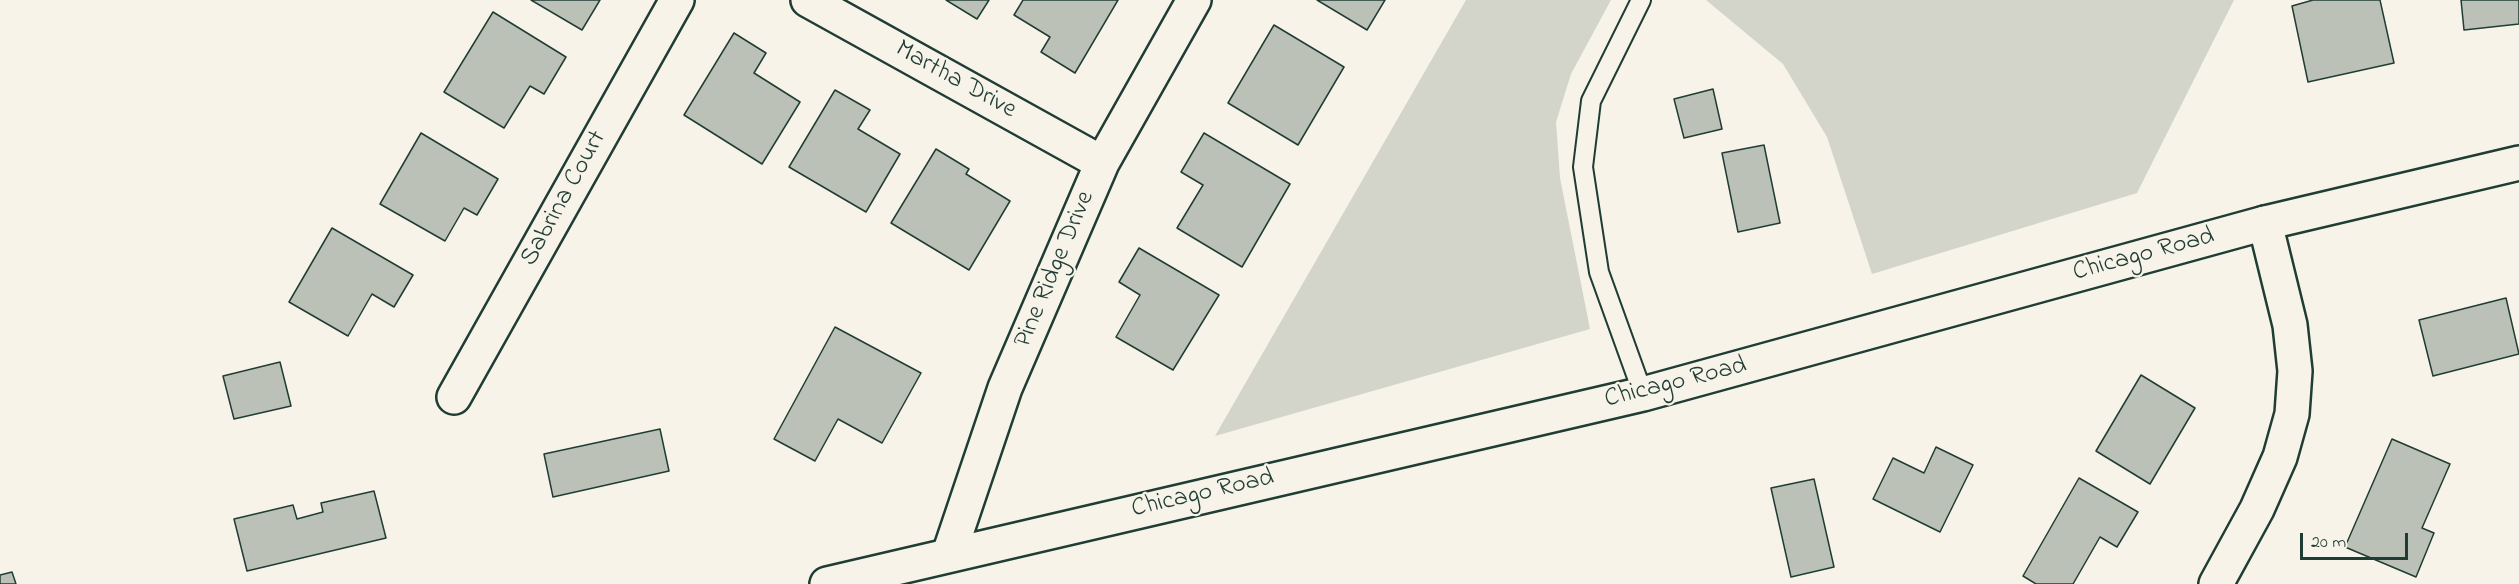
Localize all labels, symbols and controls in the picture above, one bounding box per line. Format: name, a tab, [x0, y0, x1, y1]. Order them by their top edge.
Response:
street label: Martha Drive	[889, 35, 1021, 127]
street label: Sabrina Court	[515, 126, 615, 272]
street label: Pine Ridge Drive	[1009, 187, 1103, 353]
street label: Chicago Road	[2070, 222, 2218, 290]
street label: Chicago Road	[1602, 351, 1750, 417]
street label: Chicago Road	[1129, 463, 1277, 527]
scale bar	[2303, 521, 2411, 559]
text: 20 m	[2311, 530, 2346, 556]

